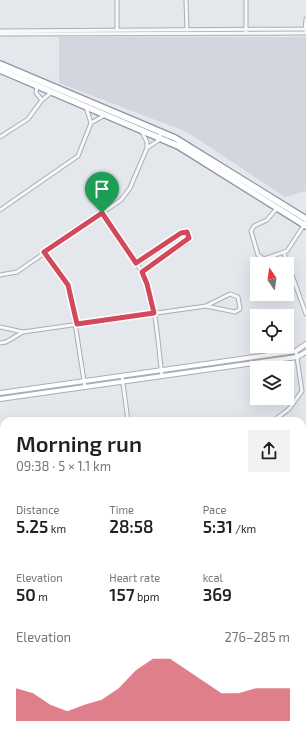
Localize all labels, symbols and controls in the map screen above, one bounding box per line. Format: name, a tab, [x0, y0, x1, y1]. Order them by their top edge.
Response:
pin	[85, 172, 119, 213]
icon: arrive	[91, 178, 113, 200]
north arrow	[250, 257, 294, 301]
map controls	[250, 257, 294, 405]
button: locate	[250, 309, 294, 353]
button: layers	[250, 361, 294, 405]
text: Morning run	[16, 430, 142, 456]
button: share	[248, 430, 290, 472]
text: 09:38 · 5 × 1.1 km	[16, 458, 111, 474]
text: Distance	[16, 503, 59, 516]
text: Time	[109, 503, 134, 516]
text: Pace	[203, 503, 226, 516]
text: 5.25	[16, 516, 48, 536]
text: 28:58	[109, 516, 154, 536]
text: 5:31	[203, 516, 233, 536]
text: km	[48, 522, 66, 535]
text: /km	[233, 522, 256, 535]
text: Elevation	[16, 571, 63, 584]
text: Heart rate	[109, 571, 160, 584]
text: kcal	[203, 571, 223, 584]
text: 50	[16, 584, 36, 604]
text: 157	[109, 584, 135, 604]
text: 369	[203, 584, 232, 604]
text: m	[36, 590, 48, 603]
text: bpm	[135, 590, 159, 603]
text: Elevation	[16, 629, 71, 645]
text: 276–285 m	[224, 629, 290, 645]

